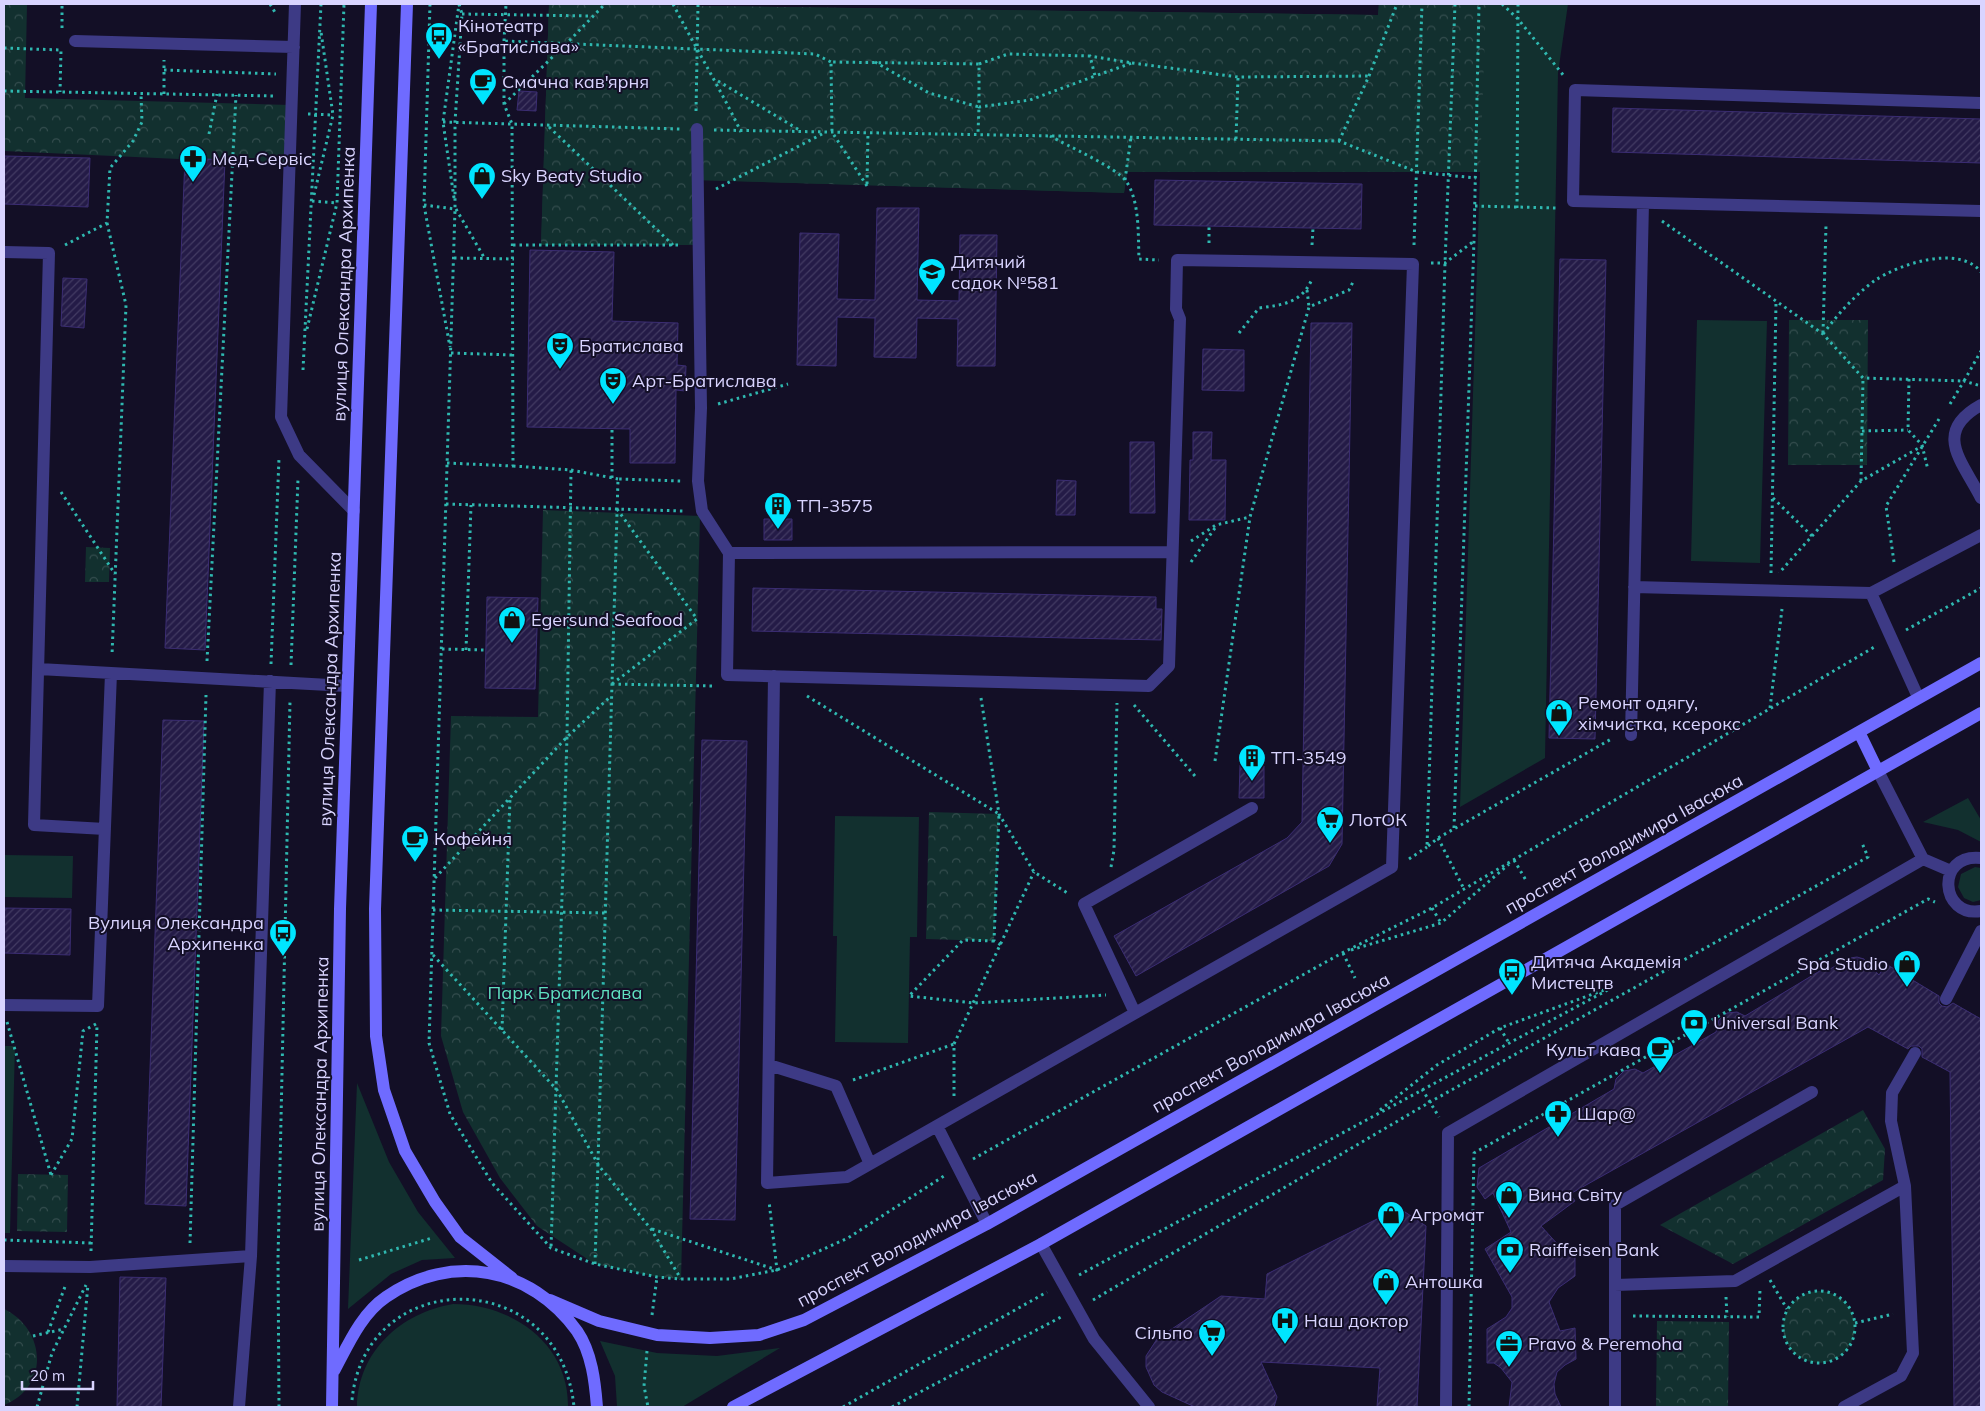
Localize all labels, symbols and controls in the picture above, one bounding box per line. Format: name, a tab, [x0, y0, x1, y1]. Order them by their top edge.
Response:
place label: Кінотеатр «Братислава»	[458, 14, 579, 58]
bus stop icon: Кінотеатр «Братислава»	[424, 21, 454, 60]
cafe icon: Смачна кав'ярня	[468, 67, 498, 106]
place label: Смачна кав'ярня	[502, 70, 649, 93]
pharmacy icon: Мед-Сервіс	[178, 144, 208, 183]
street label: вулиця Олександра Архипенка	[327, 146, 360, 422]
place label: Мед-Сервіс	[212, 147, 312, 170]
shop icon: Sky Beaty Studio	[467, 161, 497, 200]
place label: Sky Beaty Studio	[501, 164, 642, 187]
place label: Дитячий садок №581	[951, 250, 1059, 294]
school or university icon: Дитячий садок №581	[917, 257, 947, 296]
theatre icon: Братислава	[545, 331, 575, 370]
place label: Братислава	[579, 334, 684, 357]
theatre icon: Арт-Братислава	[598, 366, 628, 405]
place label: Арт-Братислава	[632, 369, 777, 392]
building icon: ТП-3575	[763, 491, 793, 530]
place label: ТП-3575	[797, 494, 873, 517]
street label: вулиця Олександра Архипенка	[313, 551, 346, 827]
shop icon: Egersund Seafood	[497, 605, 527, 644]
place label: Egersund Seafood	[531, 608, 683, 631]
place label: Ремонт одягу, хімчистка, ксерокс	[1578, 691, 1741, 735]
shop icon: Ремонт одягу, хімчистка, ксерокс	[1544, 698, 1574, 737]
building icon: ТП-3549	[1237, 743, 1267, 782]
place label: ТП-3549	[1271, 746, 1347, 769]
street label: проспект Володимира Івасюка	[1501, 768, 1747, 919]
supermarket icon: ЛотОК	[1315, 805, 1345, 844]
place label: ЛотОК	[1349, 808, 1407, 831]
cafe icon: Кофейня	[400, 824, 430, 863]
place label: Кофейня	[434, 827, 512, 850]
place label: Вулиця Олександра Архипенка	[88, 911, 264, 955]
bus stop icon: Вулиця Олександра Архипенка	[268, 918, 298, 957]
shop icon: Spa Studio	[1892, 949, 1922, 988]
place label: Дитяча Академія Мистецтв	[1531, 950, 1681, 994]
place label: Spa Studio	[1797, 952, 1888, 975]
street label: вулиця Олександра Архипенка	[306, 956, 333, 1232]
bus stop icon: Дитяча Академія Мистецтв	[1497, 957, 1527, 996]
street label: проспект Володимира Івасюка	[1148, 967, 1394, 1118]
park label: Парк Братислава	[488, 981, 642, 1004]
bank icon: Universal Bank	[1679, 1008, 1709, 1047]
place label: Universal Bank	[1713, 1011, 1839, 1034]
cafe icon: Культ кава	[1645, 1035, 1675, 1074]
place label: Культ кава	[1546, 1038, 1641, 1061]
pharmacy icon: Шар@	[1543, 1099, 1573, 1138]
place label: Шар@	[1577, 1102, 1636, 1125]
street label: проспект Володимира Івасюка	[793, 1165, 1041, 1312]
shop icon: Вина Світу	[1494, 1180, 1524, 1219]
place label: Вина Світу	[1528, 1183, 1622, 1206]
shop icon: Агромат	[1376, 1200, 1406, 1239]
place label: Агромат	[1410, 1203, 1485, 1226]
bank icon: Raiffeisen Bank	[1495, 1235, 1525, 1274]
place label: Raiffeisen Bank	[1529, 1238, 1660, 1261]
shop icon: Антошка	[1371, 1267, 1401, 1306]
place label: Антошка	[1405, 1270, 1483, 1293]
hospital icon: Наш доктор	[1270, 1306, 1300, 1345]
place label: Наш доктор	[1304, 1309, 1409, 1332]
supermarket icon: Сільпо	[1197, 1318, 1227, 1357]
place label: Сільпо	[1135, 1321, 1193, 1344]
office icon: Pravo & Peremoha	[1494, 1329, 1524, 1368]
place label: Pravo & Peremoha	[1528, 1332, 1683, 1355]
scale bar	[22, 1358, 94, 1390]
text: 20 m	[30, 1366, 65, 1385]

